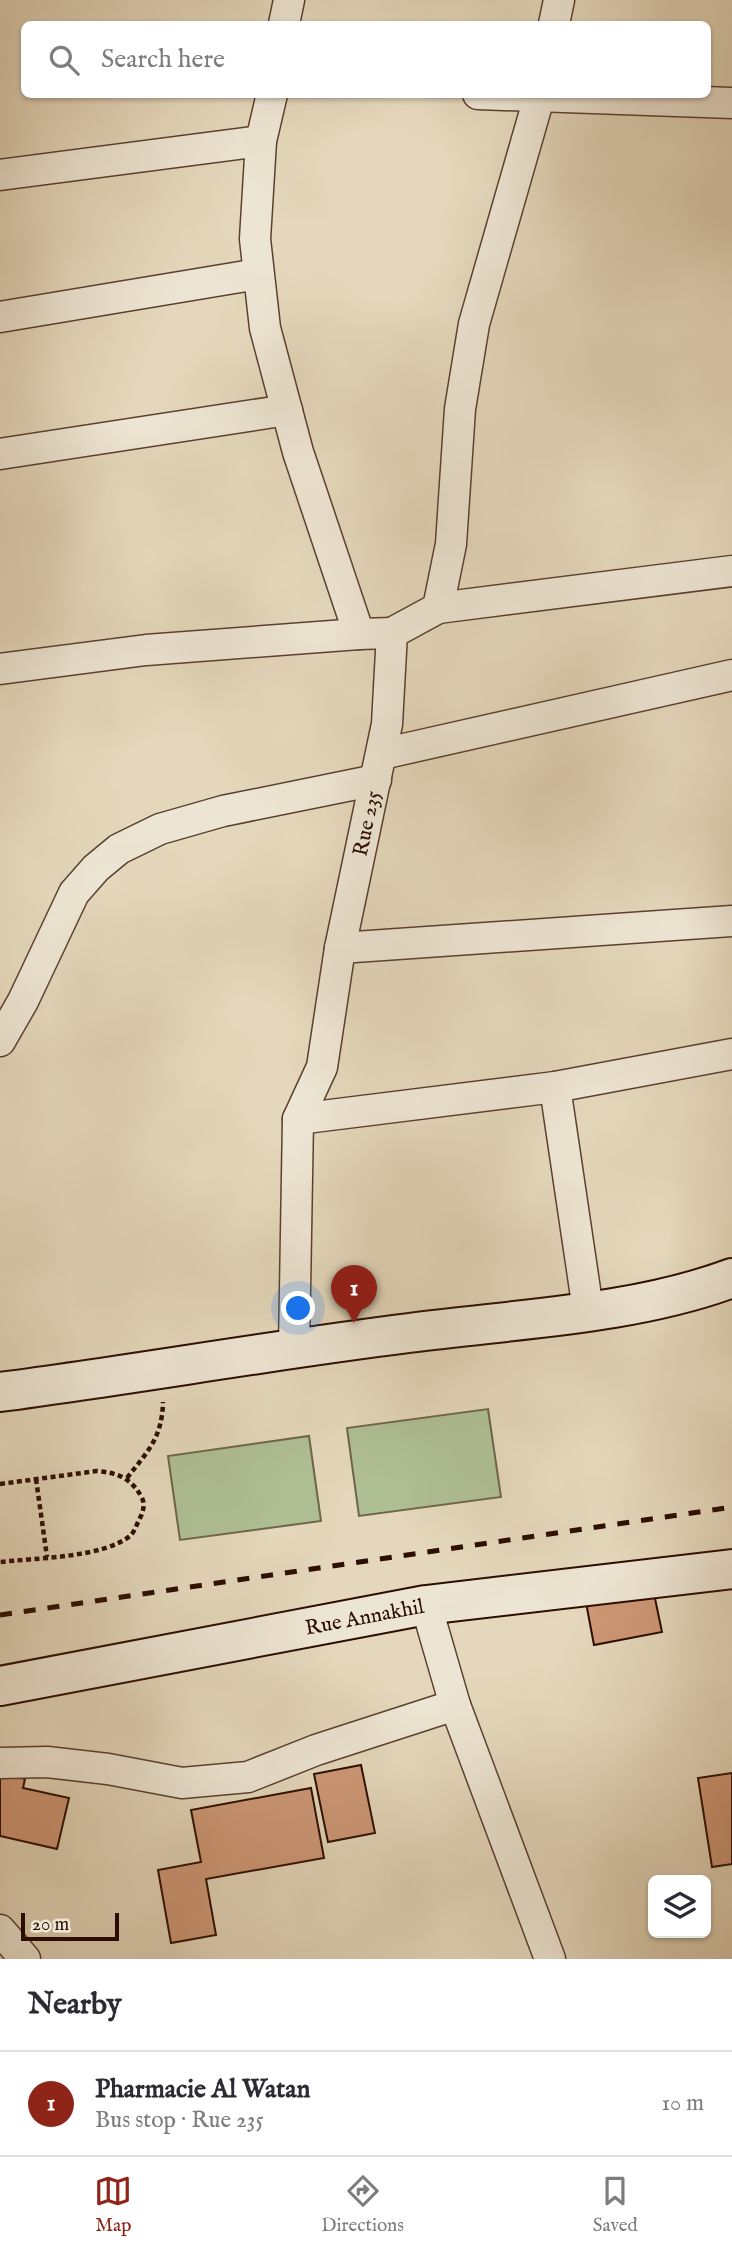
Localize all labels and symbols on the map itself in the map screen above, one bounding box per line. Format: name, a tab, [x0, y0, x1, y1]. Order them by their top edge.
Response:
street label: Rue 235	[348, 788, 388, 859]
pin: 1	[331, 1265, 377, 1323]
your location	[281, 1291, 315, 1325]
street label: Rue Annakhil	[303, 1594, 427, 1643]
scale bar	[21, 1910, 119, 1942]

